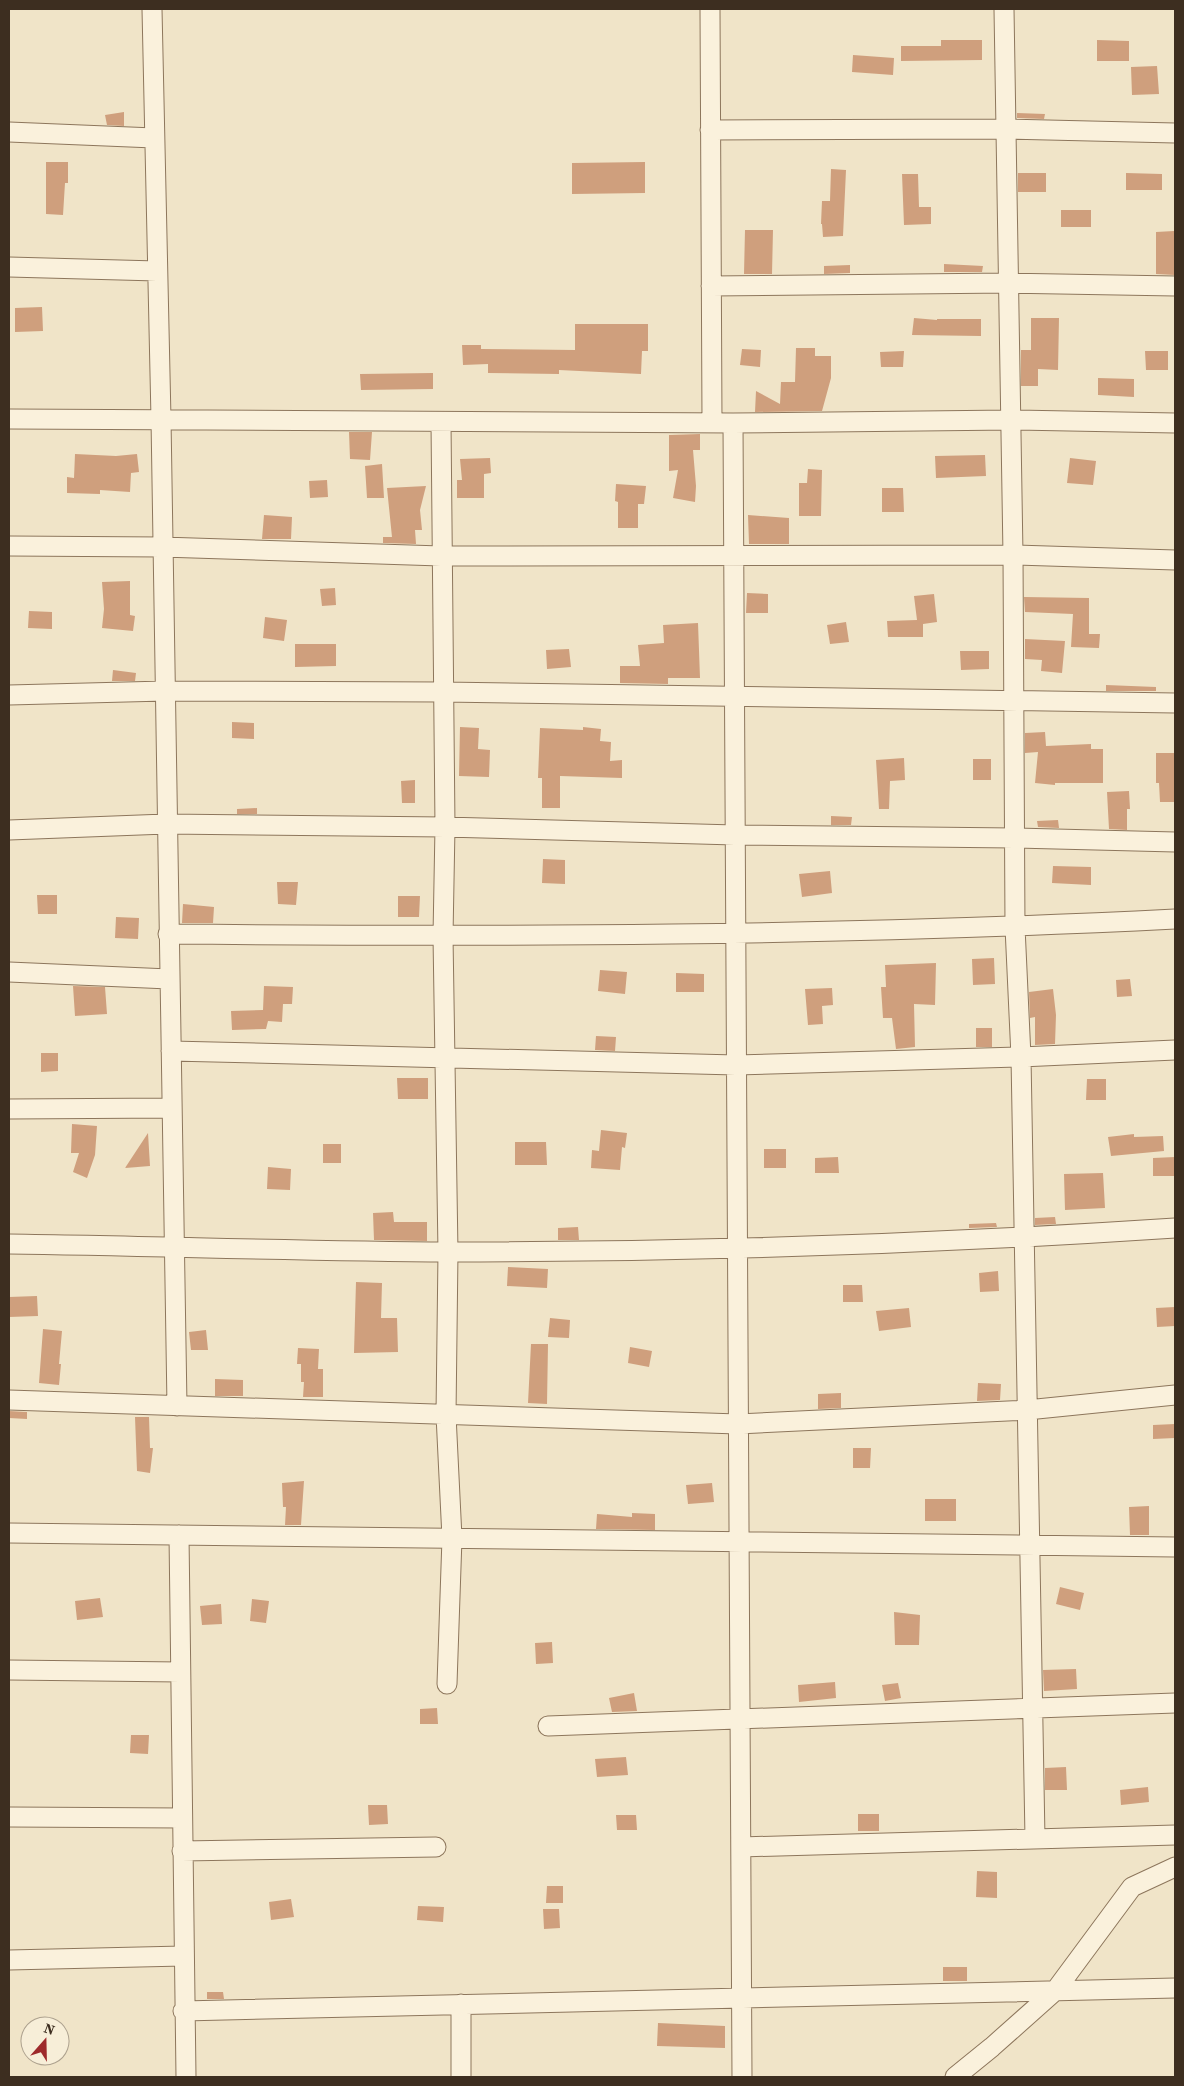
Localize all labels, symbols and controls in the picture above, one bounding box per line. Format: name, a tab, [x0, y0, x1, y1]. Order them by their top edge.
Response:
north arrow	[20, 2016, 70, 2066]
text: N	[41, 2018, 58, 2040]

